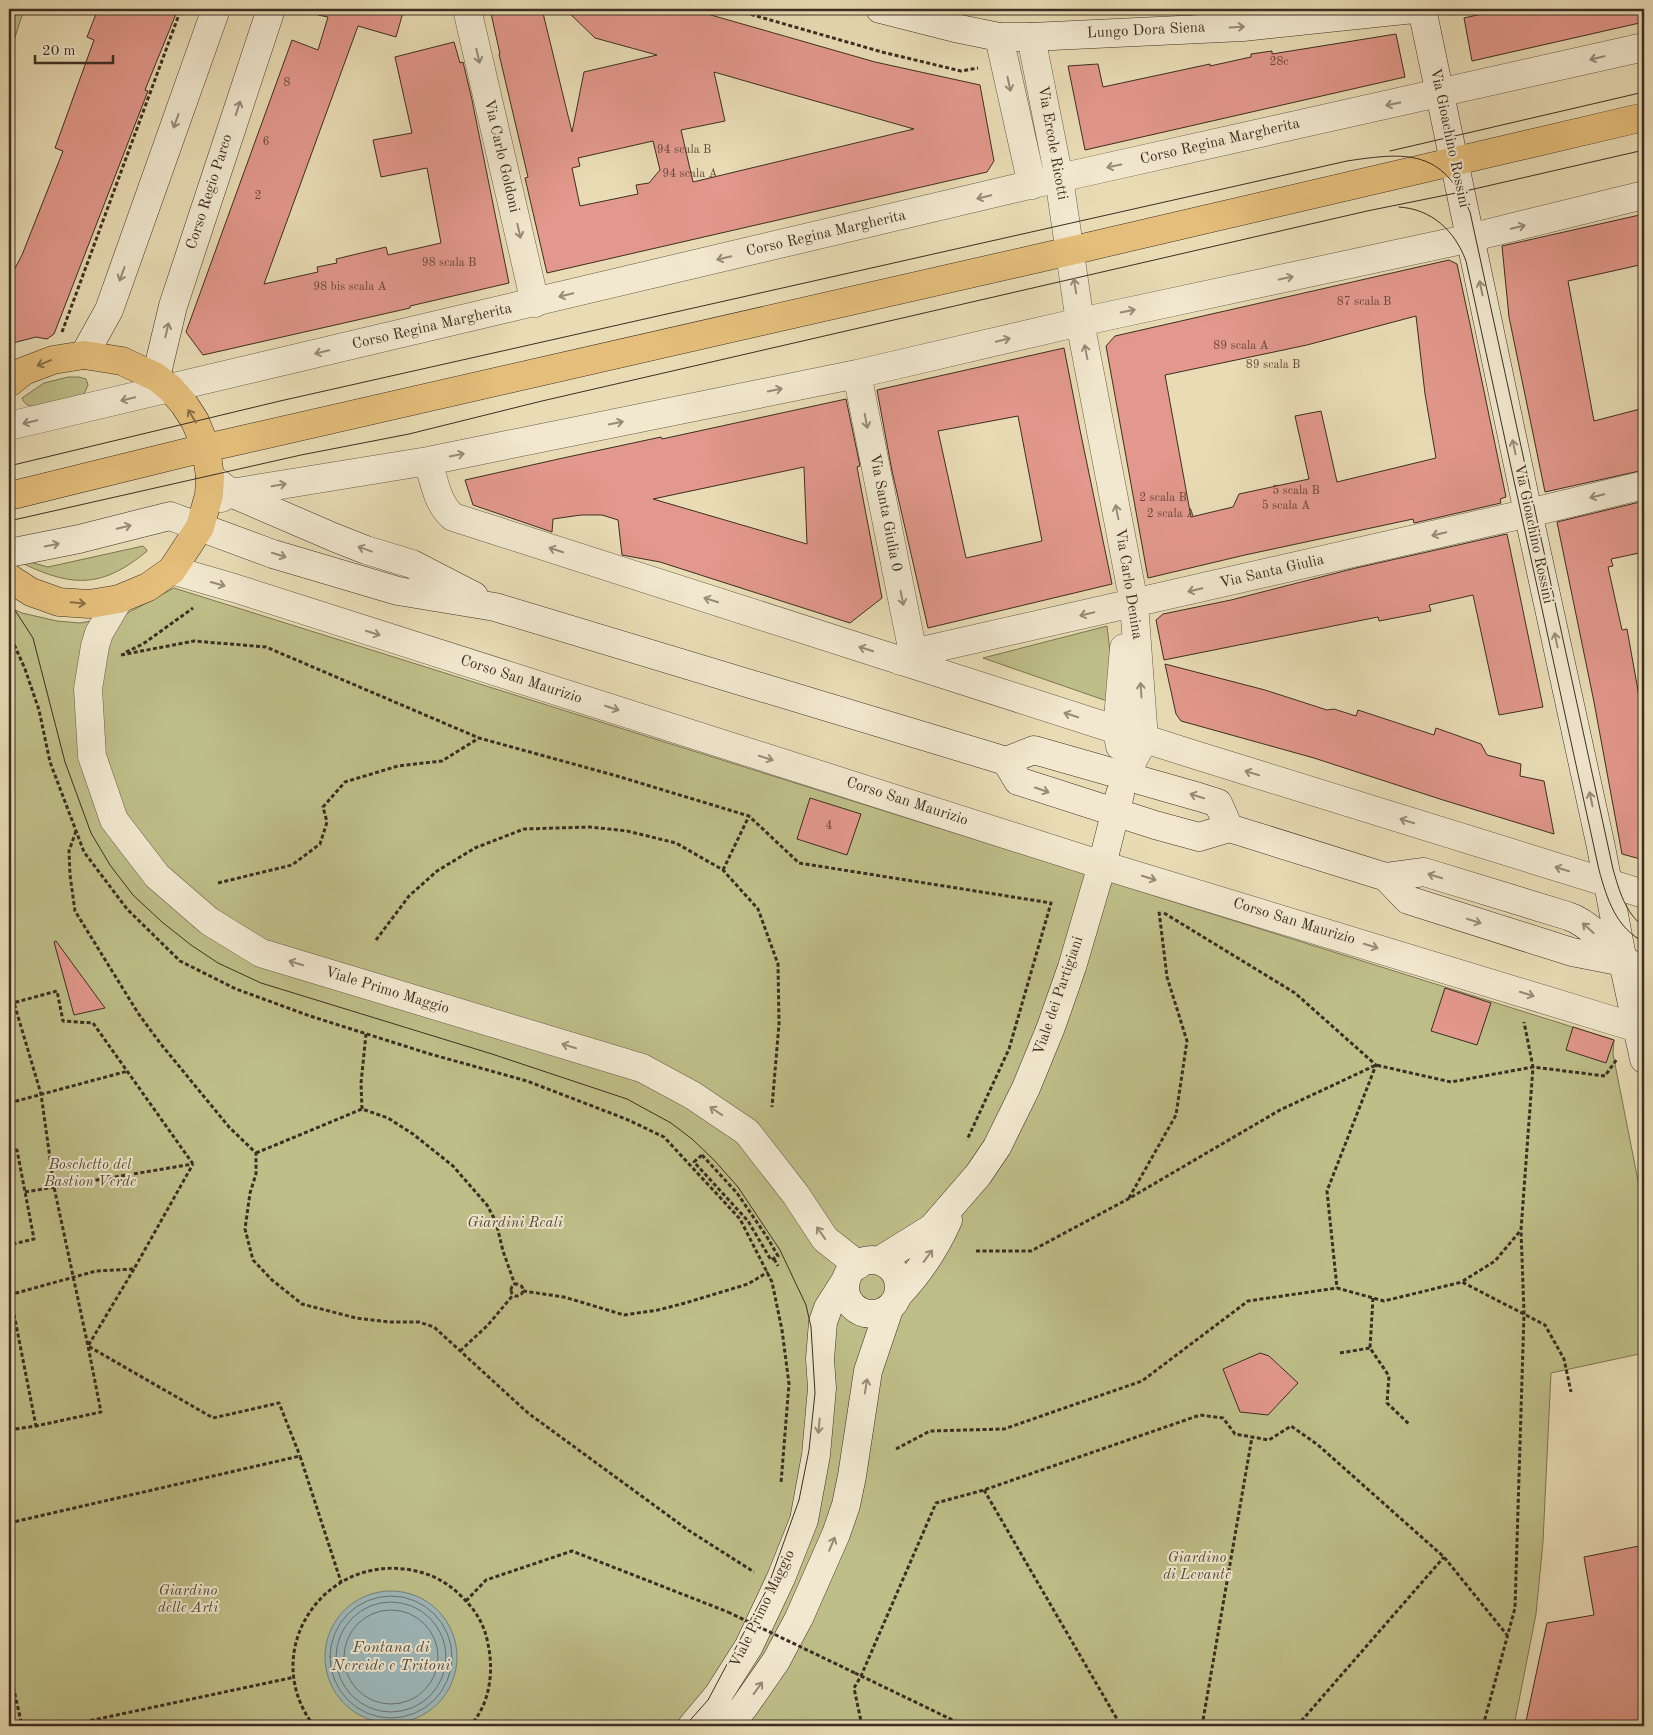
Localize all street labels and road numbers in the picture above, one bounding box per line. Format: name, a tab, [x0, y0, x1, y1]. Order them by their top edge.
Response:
street label: Lungo Dora Siena	[1086, 20, 1206, 42]
street label: Via Gioachino Rossini	[1427, 67, 1471, 209]
street label: Via Ercole Ricotti	[1035, 85, 1069, 201]
street label: Via Carlo Goldoni	[481, 98, 521, 214]
street label: Corso Regina Margherita	[1139, 116, 1302, 168]
street label: Corso Regio Parco	[184, 132, 236, 252]
street label: Corso Regina Margherita	[745, 208, 908, 260]
street label: Corso Regina Margherita	[351, 301, 514, 353]
street label: Via Santa Giulia 0	[866, 453, 904, 573]
street label: Via Gioachino Rossini	[1511, 463, 1555, 605]
street label: Via Carlo Denina	[1112, 527, 1144, 641]
street label: Via Santa Giulia	[1218, 553, 1326, 591]
street label: Corso San Maurizio	[458, 653, 584, 707]
street label: Corso San Maurizio	[844, 775, 970, 829]
street label: Corso San Maurizio	[1231, 896, 1357, 948]
street label: Viale dei Partigiani	[1032, 935, 1086, 1057]
street label: Viale Primo Maggio	[323, 965, 451, 1017]
street label: Viale Primo Maggio	[728, 1548, 798, 1670]

